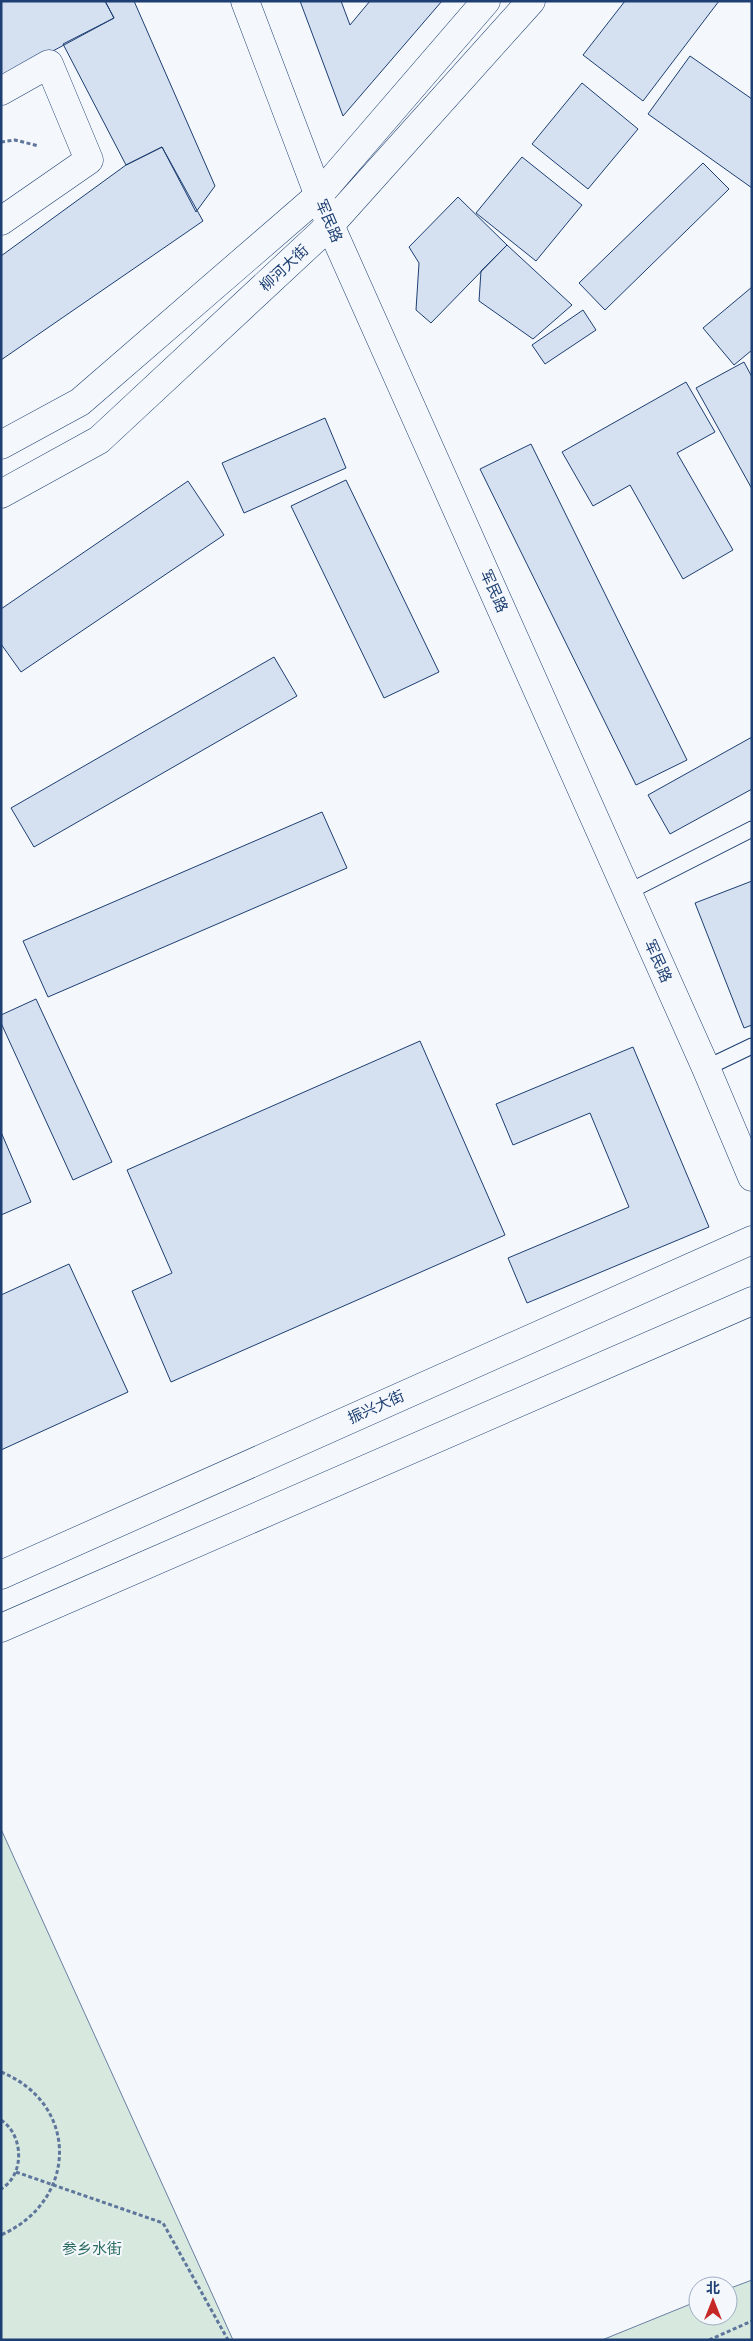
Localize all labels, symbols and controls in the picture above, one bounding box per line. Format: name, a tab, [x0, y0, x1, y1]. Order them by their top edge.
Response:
street label: 军民路	[312, 197, 346, 245]
street label: 柳河大街	[256, 241, 312, 295]
street label: 军民路	[477, 567, 511, 615]
street label: 军民路	[641, 937, 675, 985]
street label: 振兴大街	[345, 1387, 407, 1427]
park label: 参乡水街	[62, 2240, 122, 2258]
north arrow	[688, 2276, 738, 2326]
text: 北	[706, 2280, 720, 2296]

